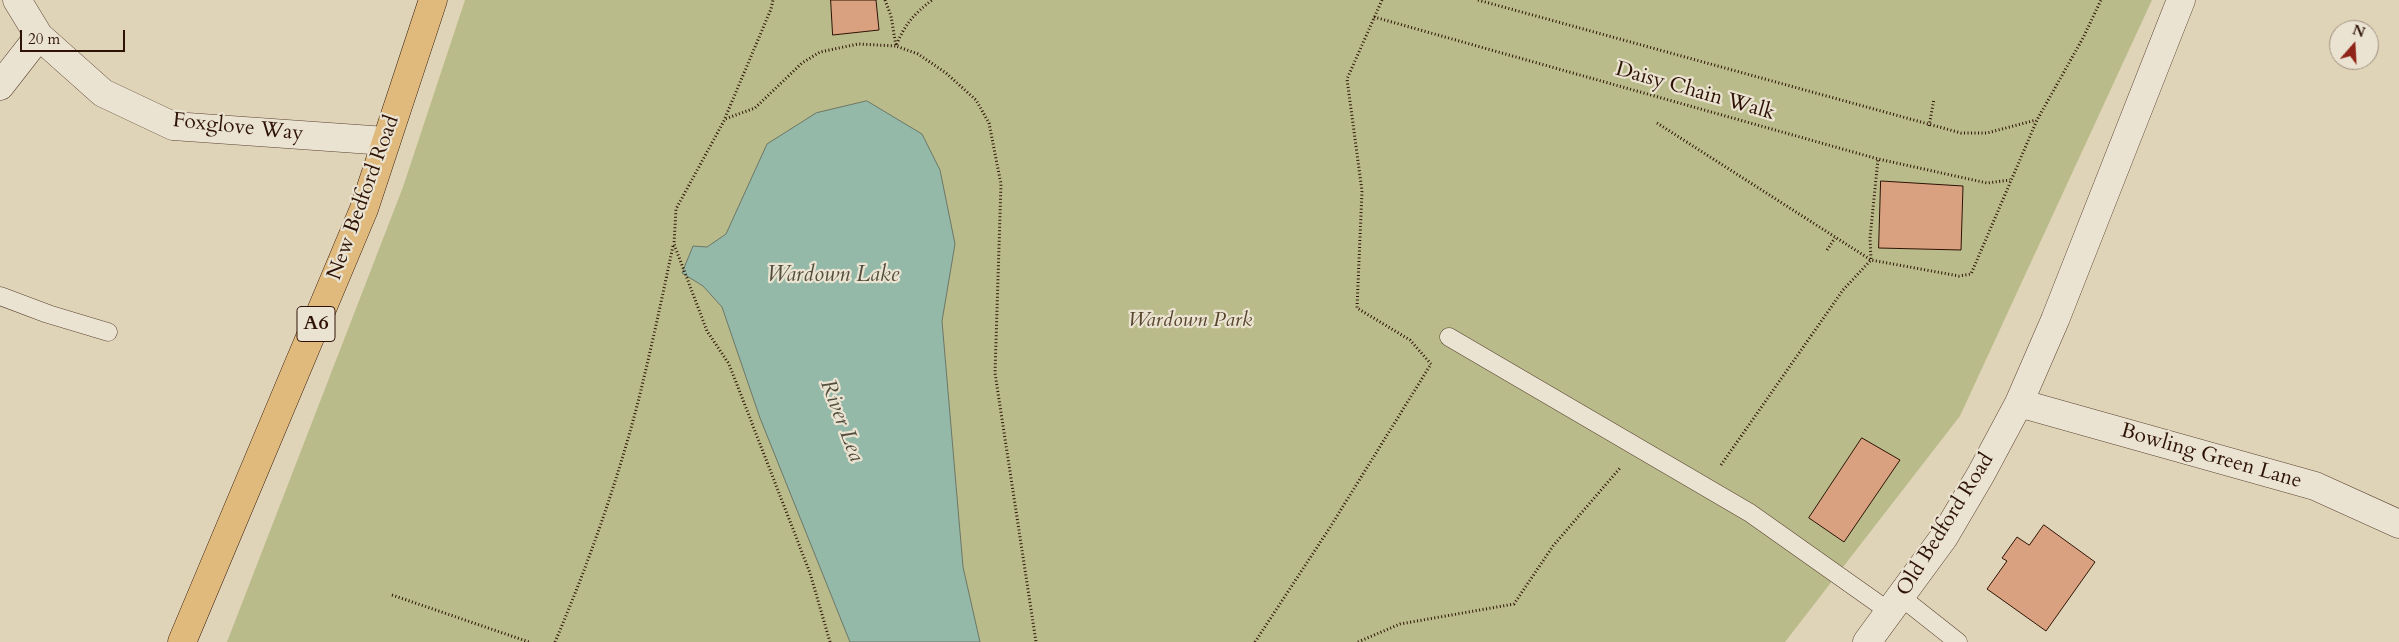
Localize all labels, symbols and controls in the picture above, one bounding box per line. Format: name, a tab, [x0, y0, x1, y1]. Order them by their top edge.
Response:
scale bar	[22, 20, 128, 52]
north arrow	[2329, 20, 2379, 70]
text: N	[2350, 20, 2368, 42]
text: 20 m	[28, 29, 60, 49]
street label: Daisy Chain Walk	[1612, 57, 1778, 127]
street label: Foxglove Way	[171, 109, 305, 147]
street label: New Bedford Road	[323, 112, 405, 284]
water label: Wardown Lake	[767, 263, 899, 289]
road number: A6	[297, 306, 335, 342]
park label: Wardown Park	[1128, 308, 1252, 334]
water label: River Lea	[813, 376, 869, 466]
street label: Bowling Green Lane	[2118, 419, 2304, 495]
street label: Old Bedford Road	[1892, 449, 2000, 601]

